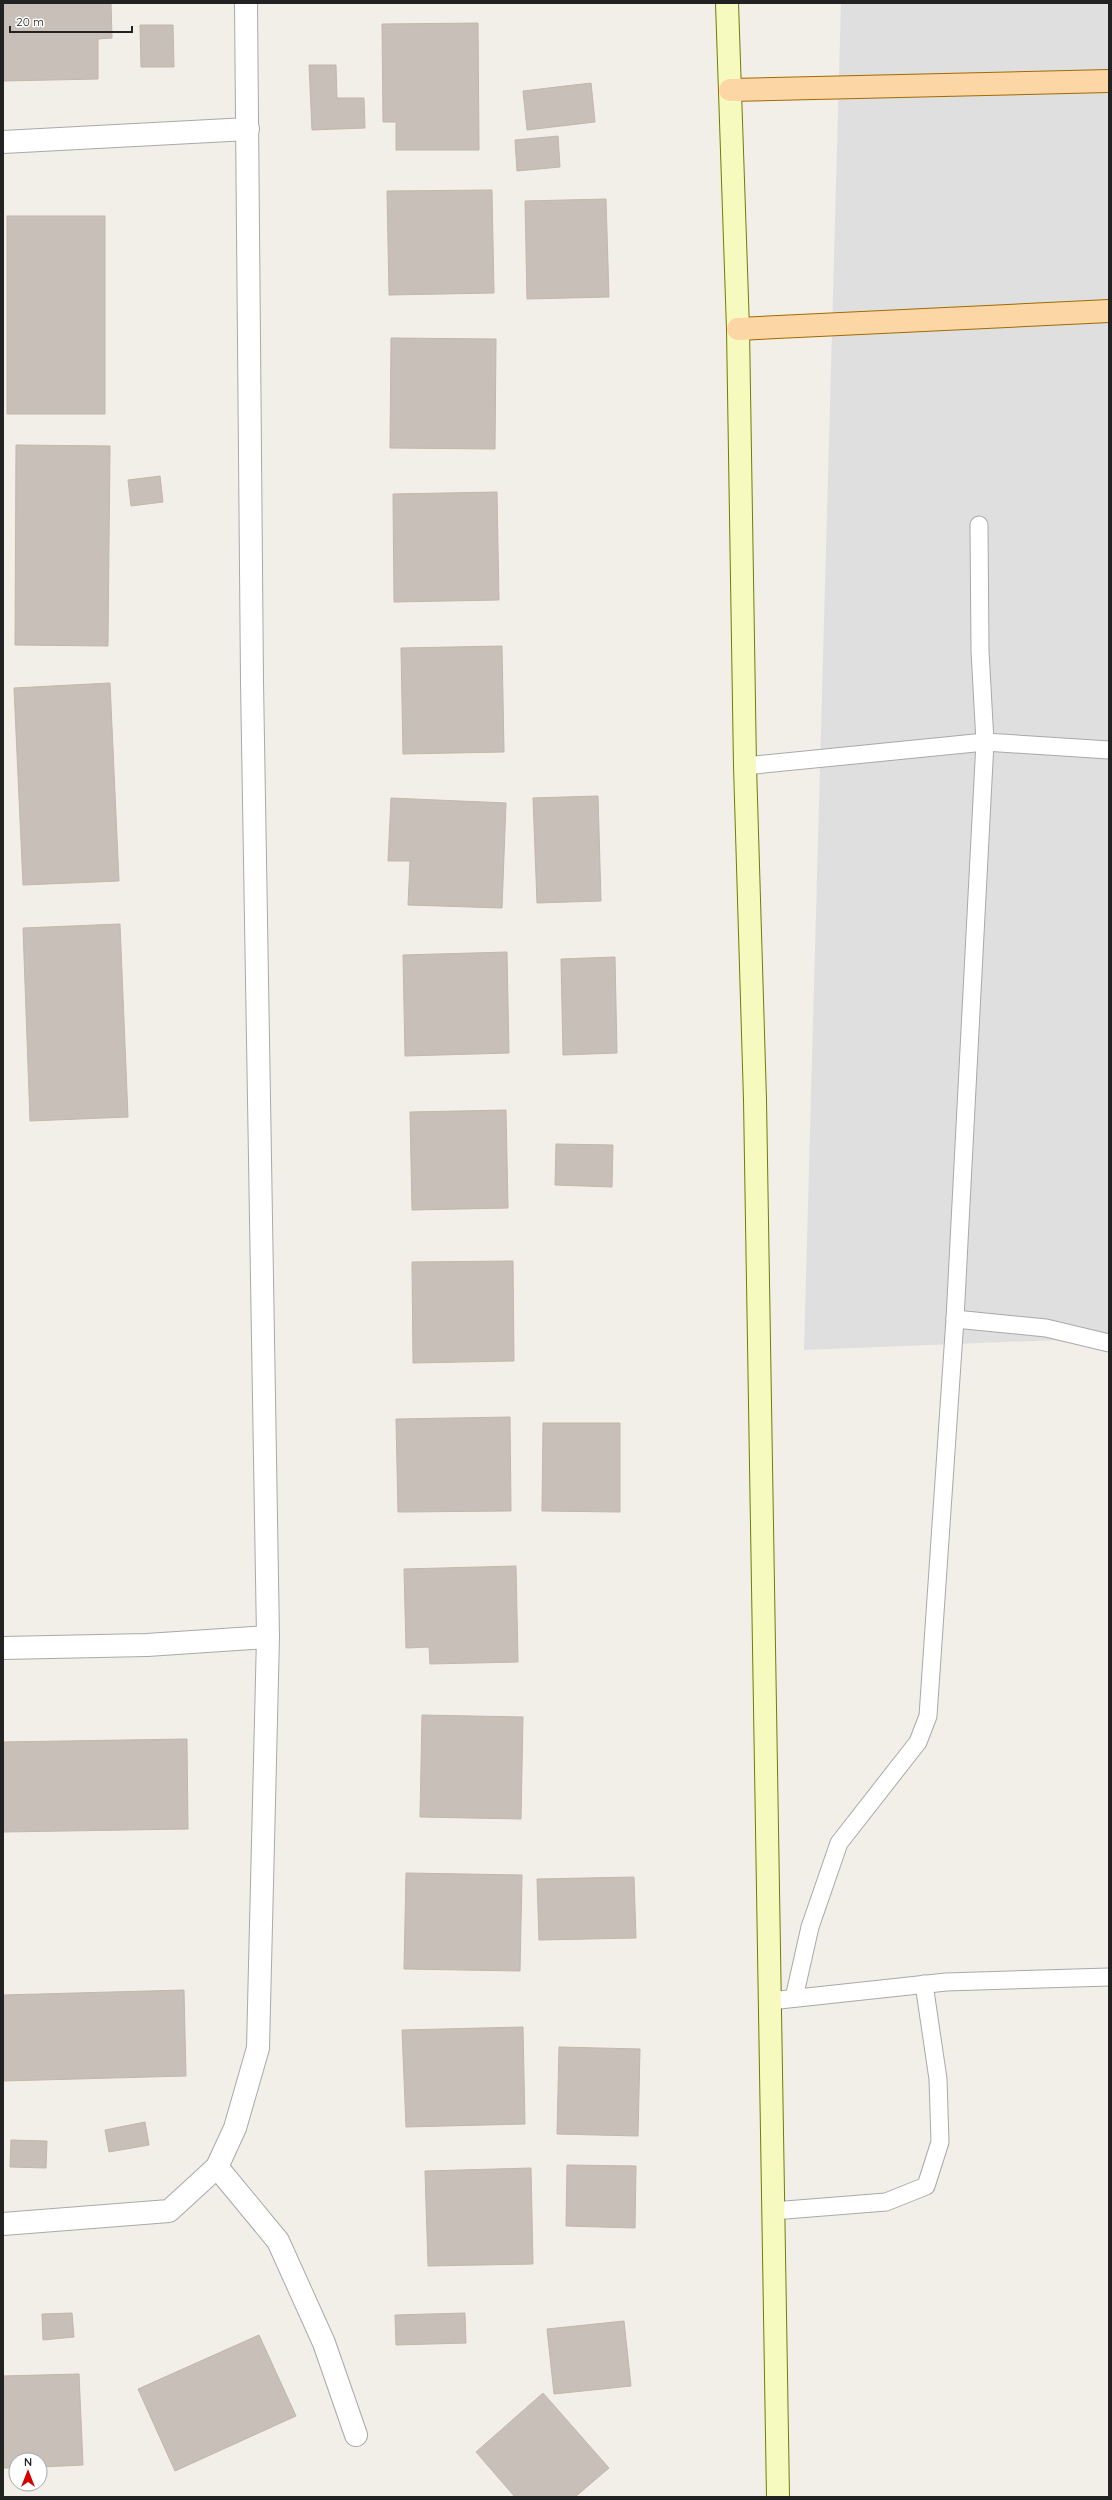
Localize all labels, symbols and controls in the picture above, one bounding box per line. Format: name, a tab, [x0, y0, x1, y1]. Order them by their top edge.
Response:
scale bar	[10, 8, 132, 34]
text: 20 m	[16, 14, 44, 29]
north arrow	[8, 2452, 48, 2492]
text: N	[24, 2455, 32, 2469]

